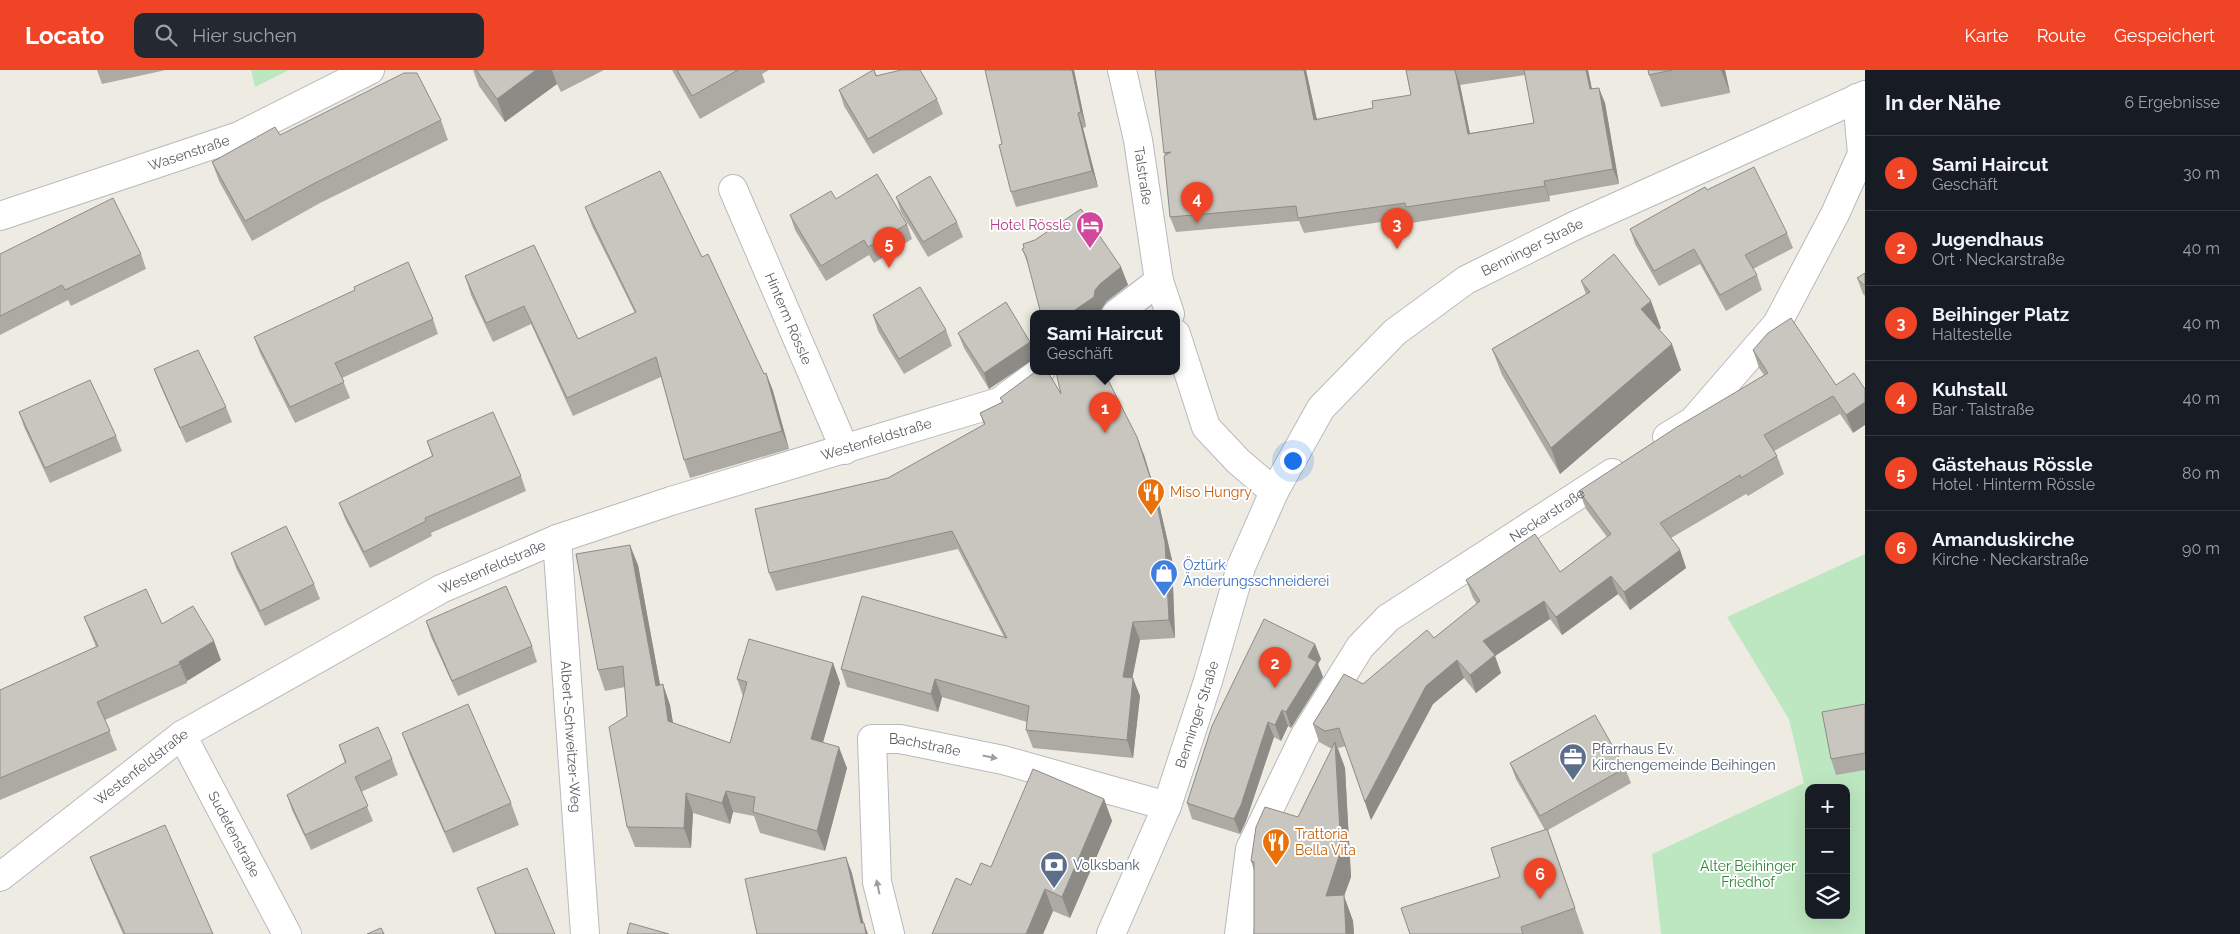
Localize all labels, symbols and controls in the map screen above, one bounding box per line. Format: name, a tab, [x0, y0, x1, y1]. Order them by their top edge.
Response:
search box	[134, 13, 484, 58]
text: Locato	[25, 21, 104, 50]
icon: search	[152, 21, 180, 49]
text: Hier suchen	[192, 24, 297, 46]
text: Karte	[1965, 25, 2009, 46]
text: Route	[2037, 25, 2086, 46]
text: Gespeichert	[2114, 25, 2215, 46]
text: In der Nähe	[1885, 90, 2001, 115]
text: 6 Ergebnisse	[2124, 93, 2220, 112]
street label: Wasenstraße	[146, 132, 231, 174]
street label: Talstraße	[1131, 146, 1156, 206]
text: Sami Haircut	[1932, 153, 2048, 175]
text: 1	[1897, 164, 1905, 183]
text: 30 m	[2183, 164, 2220, 183]
text: Geschäft	[1932, 175, 1998, 194]
pin: 4	[1181, 182, 1213, 223]
pin: 3	[1381, 208, 1413, 249]
hotel icon: Hotel Rössle	[1075, 210, 1105, 249]
street label: Benninger Straße	[1478, 215, 1585, 279]
place label: Hotel Rössle	[990, 217, 1071, 233]
pin: 5	[873, 227, 905, 268]
text: Jugendhaus	[1932, 228, 2044, 250]
text: 2	[1896, 239, 1906, 258]
text: 40 m	[2183, 239, 2220, 258]
text: Ort · Neckarstraße	[1932, 250, 2065, 269]
street label: Hinterm Rössle	[762, 270, 815, 367]
text: Beihinger Platz	[1932, 303, 2069, 325]
popup	[1030, 310, 1180, 375]
text: 3	[1897, 314, 1905, 333]
text: 40 m	[2183, 314, 2220, 333]
text: Sami Haircut	[1047, 322, 1163, 344]
text: Haltestelle	[1932, 325, 2012, 344]
text: Geschäft	[1047, 344, 1113, 363]
text: Kuhstall	[1932, 378, 2007, 400]
text: 4	[1896, 389, 1906, 408]
text: 40 m	[2183, 389, 2220, 408]
pin: 1	[1089, 392, 1121, 433]
text: Bar · Talstraße	[1932, 400, 2034, 419]
street label: Westenfeldstraße	[819, 415, 933, 463]
your location	[1280, 448, 1306, 474]
text: Gästehaus Rössle	[1932, 453, 2093, 475]
text: 5	[1897, 464, 1905, 483]
text: 80 m	[2182, 464, 2220, 483]
text: Hotel · Hinterm Rössle	[1932, 475, 2095, 494]
restaurant icon: Miso Hungry	[1136, 477, 1166, 516]
place label: Miso Hungry	[1170, 484, 1252, 500]
street label: Neckarstraße	[1507, 485, 1588, 545]
text: Amanduskirche	[1932, 528, 2074, 550]
street label: Westenfeldstraße	[436, 537, 548, 597]
text: 6	[1896, 539, 1906, 558]
text: 90 m	[2182, 539, 2220, 558]
text: Kirche · Neckarstraße	[1932, 550, 2089, 569]
place label: Öztürk Änderungsschneiderei	[1183, 555, 1329, 589]
shop icon: Öztürk Änderungsschneiderei	[1149, 558, 1179, 597]
pin: 2	[1259, 647, 1291, 688]
street label: Benninger Straße	[1172, 659, 1221, 770]
street label: Albert-Schweitzer-Weg	[558, 660, 584, 813]
street label: Westenfeldstraße	[91, 725, 191, 808]
street label: Bachstraße	[889, 731, 962, 759]
place label: Pfarrhaus Ev. Kirchengemeinde Beihingen	[1592, 741, 1776, 773]
office icon: Pfarrhaus Ev. Kirchengemeinde Beihingen	[1558, 742, 1588, 781]
one-way arrow	[982, 754, 998, 762]
map controls	[1805, 784, 1850, 919]
button: +	[1805, 784, 1850, 829]
street label: Sudetenstraße	[205, 788, 263, 880]
place label: Trattoria Bella Vita	[1295, 826, 1356, 858]
restaurant icon: Trattoria Bella Vita	[1261, 827, 1291, 866]
button: −	[1805, 829, 1850, 874]
bank icon: Volksbank	[1039, 850, 1069, 889]
place label: Volksbank	[1073, 857, 1140, 873]
pin: 6	[1524, 858, 1556, 899]
park label: Alter Beihinger Friedhof	[1700, 858, 1796, 890]
button: layers	[1805, 874, 1850, 919]
one-way arrow	[874, 879, 882, 894]

